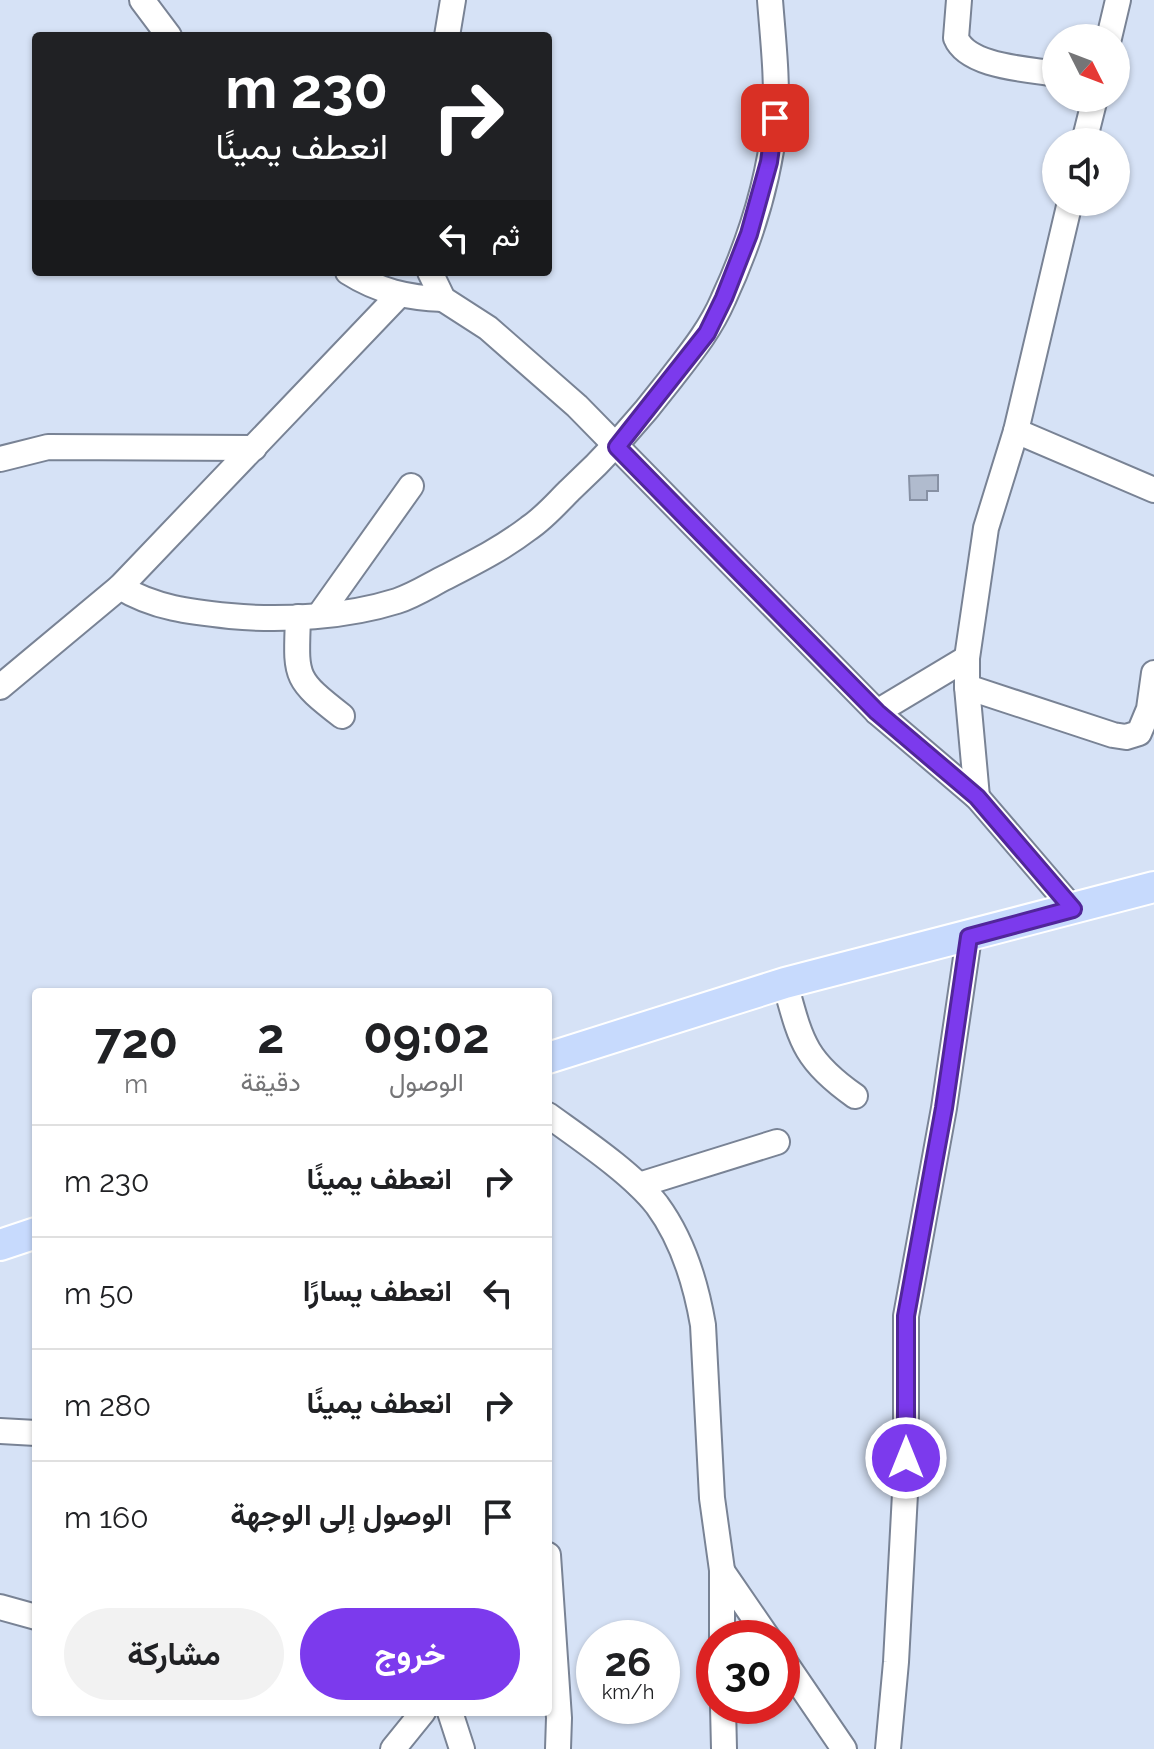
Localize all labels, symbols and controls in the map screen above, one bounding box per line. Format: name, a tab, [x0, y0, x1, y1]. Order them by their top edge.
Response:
north arrow	[1042, 24, 1130, 112]
map controls	[1042, 24, 1130, 216]
text: 230 m	[225, 55, 388, 121]
icon: right	[416, 64, 520, 168]
pin	[741, 84, 809, 152]
icon: arrive	[753, 96, 797, 140]
text: انعطف يمينًا	[215, 125, 388, 167]
button: sound	[1042, 128, 1130, 216]
icon: left	[432, 216, 476, 260]
text: ثم	[492, 218, 520, 253]
text: 2	[257, 1008, 284, 1064]
text: 09:02	[363, 1008, 489, 1064]
text: 720	[95, 1013, 178, 1069]
text: دقيقة	[241, 1067, 301, 1097]
text: الوصول	[389, 1067, 464, 1097]
text: m	[124, 1069, 148, 1099]
icon: right	[476, 1159, 520, 1203]
text: انعطف يمينًا	[307, 1161, 452, 1196]
text: 230 m	[64, 1164, 149, 1199]
icon: left	[476, 1271, 520, 1315]
text: انعطف يسارًا	[303, 1273, 452, 1308]
text: 50 m	[64, 1276, 134, 1311]
icon: right	[476, 1383, 520, 1427]
text: انعطف يمينًا	[307, 1385, 452, 1420]
text: 280 m	[64, 1388, 151, 1423]
position arrow	[864, 1416, 948, 1500]
icon: arrive	[476, 1495, 520, 1539]
text: الوصول إلى الوجهة	[230, 1497, 452, 1532]
text: 160 m	[64, 1500, 149, 1535]
button: مشاركة	[64, 1608, 284, 1700]
button: خروج	[300, 1608, 520, 1700]
speed limit sign: 30	[696, 1620, 800, 1724]
text: 26	[605, 1638, 651, 1685]
text: km/h	[602, 1680, 654, 1704]

